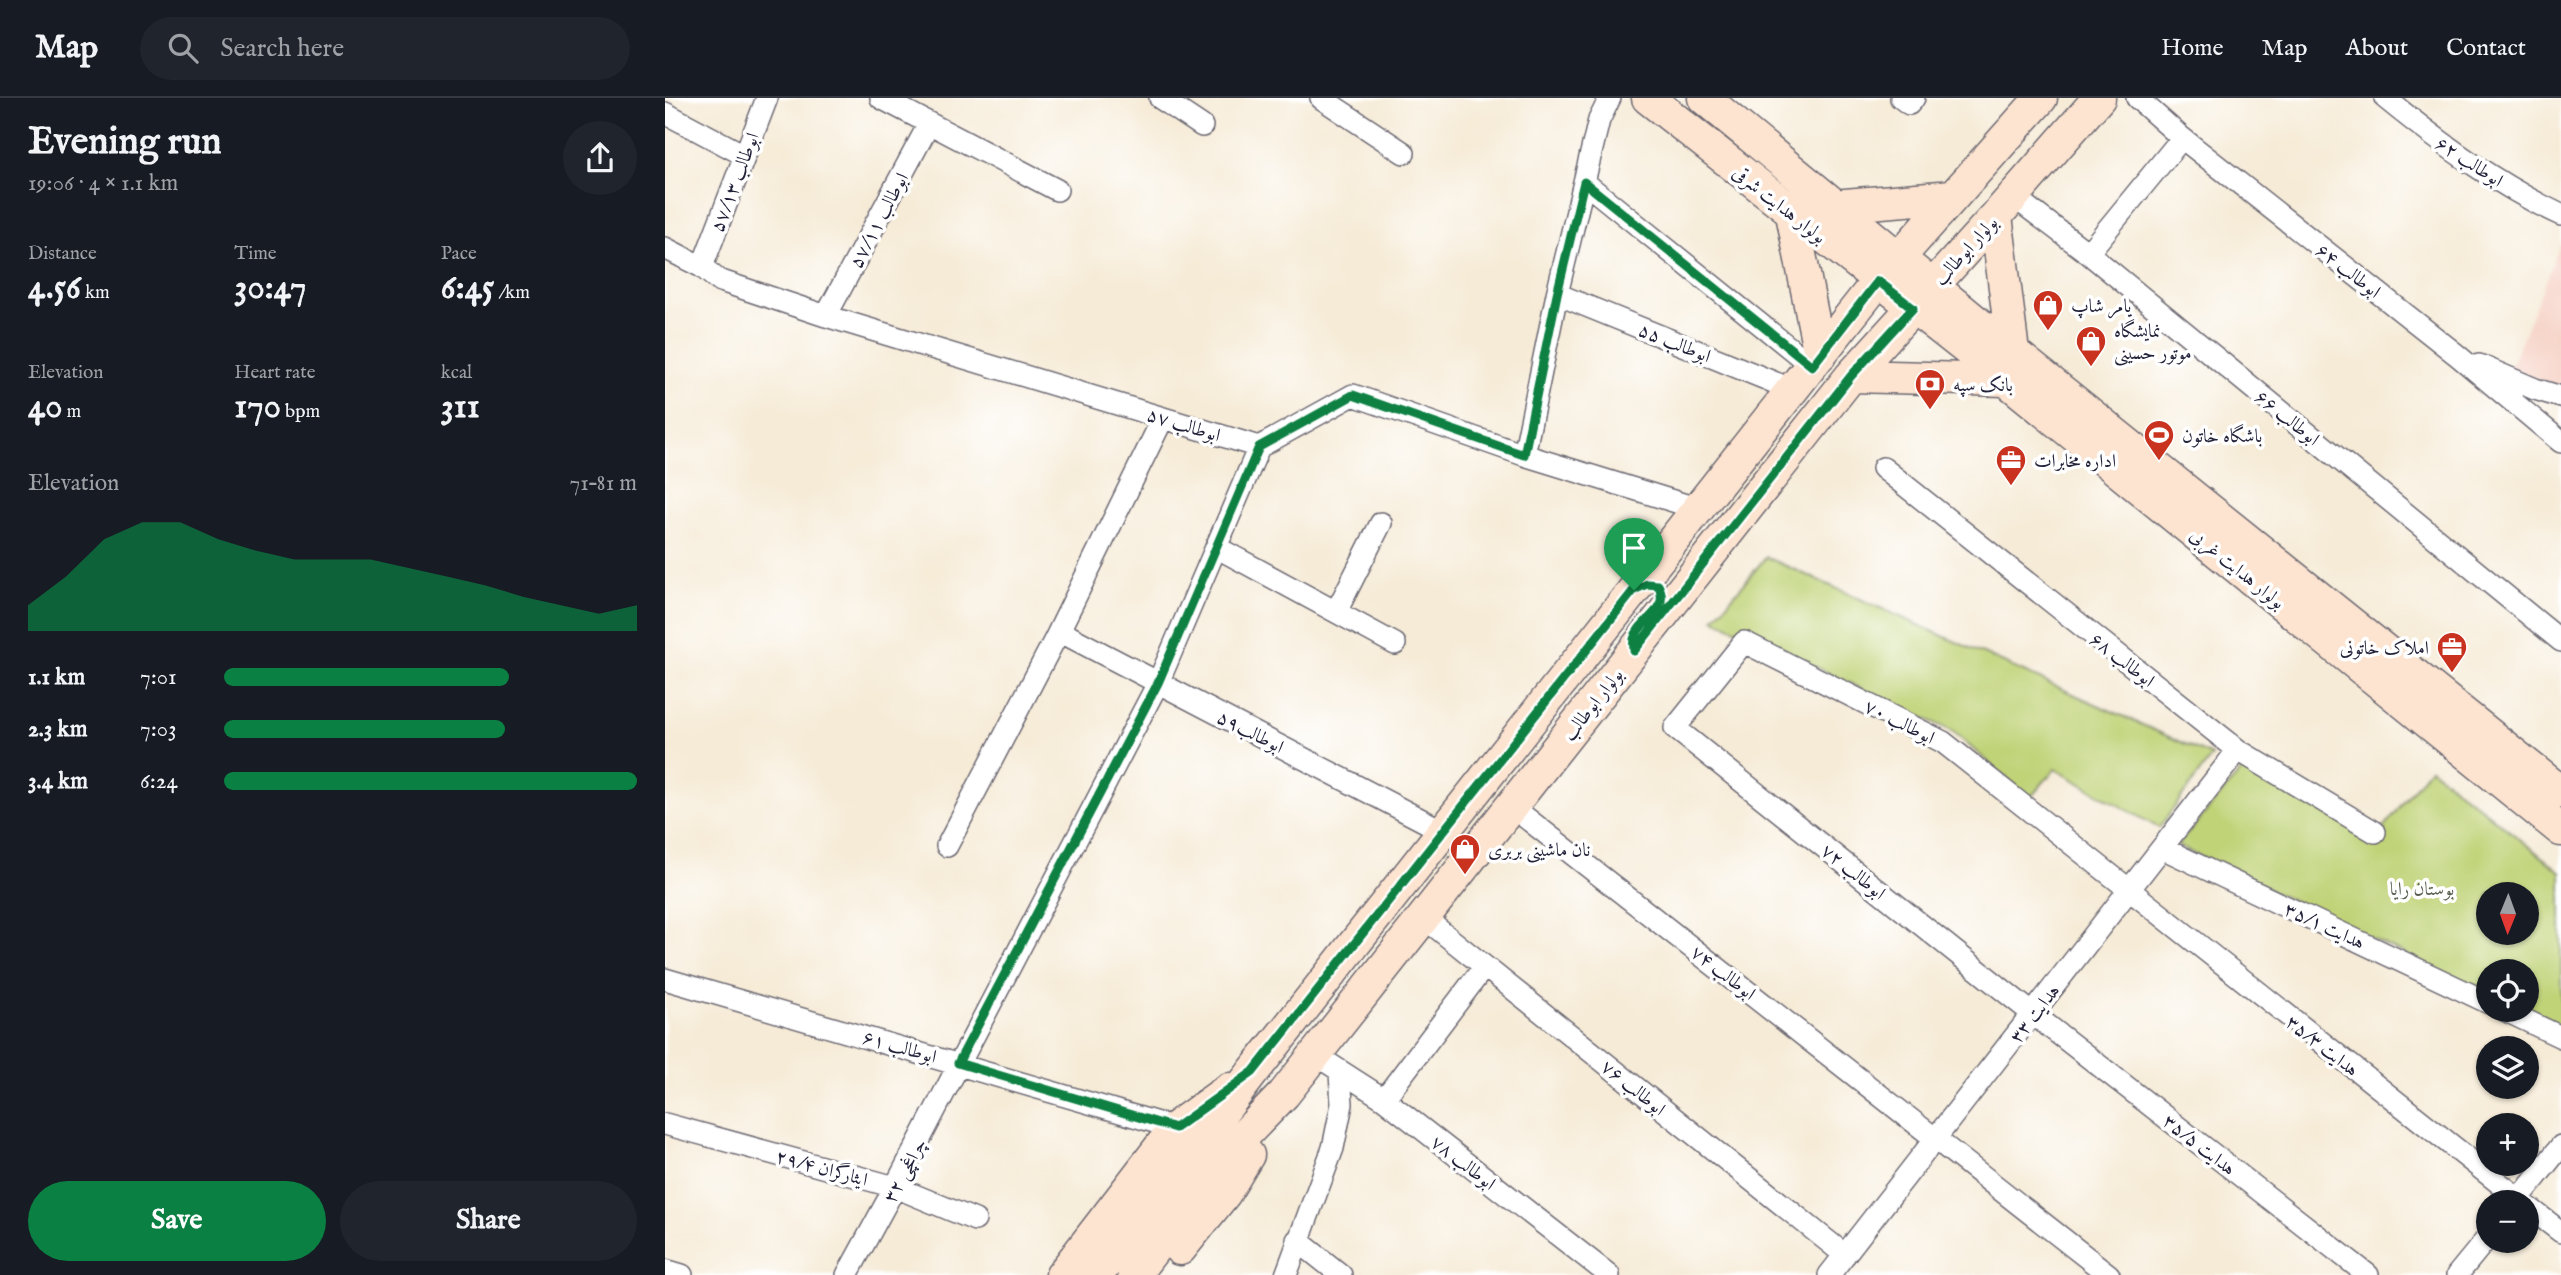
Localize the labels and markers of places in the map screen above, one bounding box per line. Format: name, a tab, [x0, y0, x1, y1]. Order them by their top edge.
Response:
shop icon: پامر شاپ	[2031, 288, 2065, 332]
place label: پامر شاپ	[2071, 295, 2133, 319]
place label: نمایشگاه موتور حسینی	[2114, 318, 2192, 366]
shop icon: نمایشگاه موتور حسینی	[2074, 324, 2108, 368]
bank icon: بانک سپه	[1913, 367, 1947, 411]
place label: بانک سپه	[1953, 374, 2013, 398]
sports icon: باشگاه خاتون	[2142, 418, 2176, 462]
place label: باشگاه خاتون	[2182, 423, 2262, 449]
office icon: اداره مخابرات	[1994, 443, 2028, 487]
place label: اداره مخابرات	[2034, 450, 2116, 474]
pin	[1604, 518, 1664, 590]
office icon: املاک خاتونی	[2435, 630, 2469, 674]
place label: املاک خاتونی	[2340, 637, 2429, 661]
shop icon: نان ماشینی بربری	[1448, 832, 1482, 876]
place label: نان ماشینی بربری	[1488, 839, 1590, 863]

